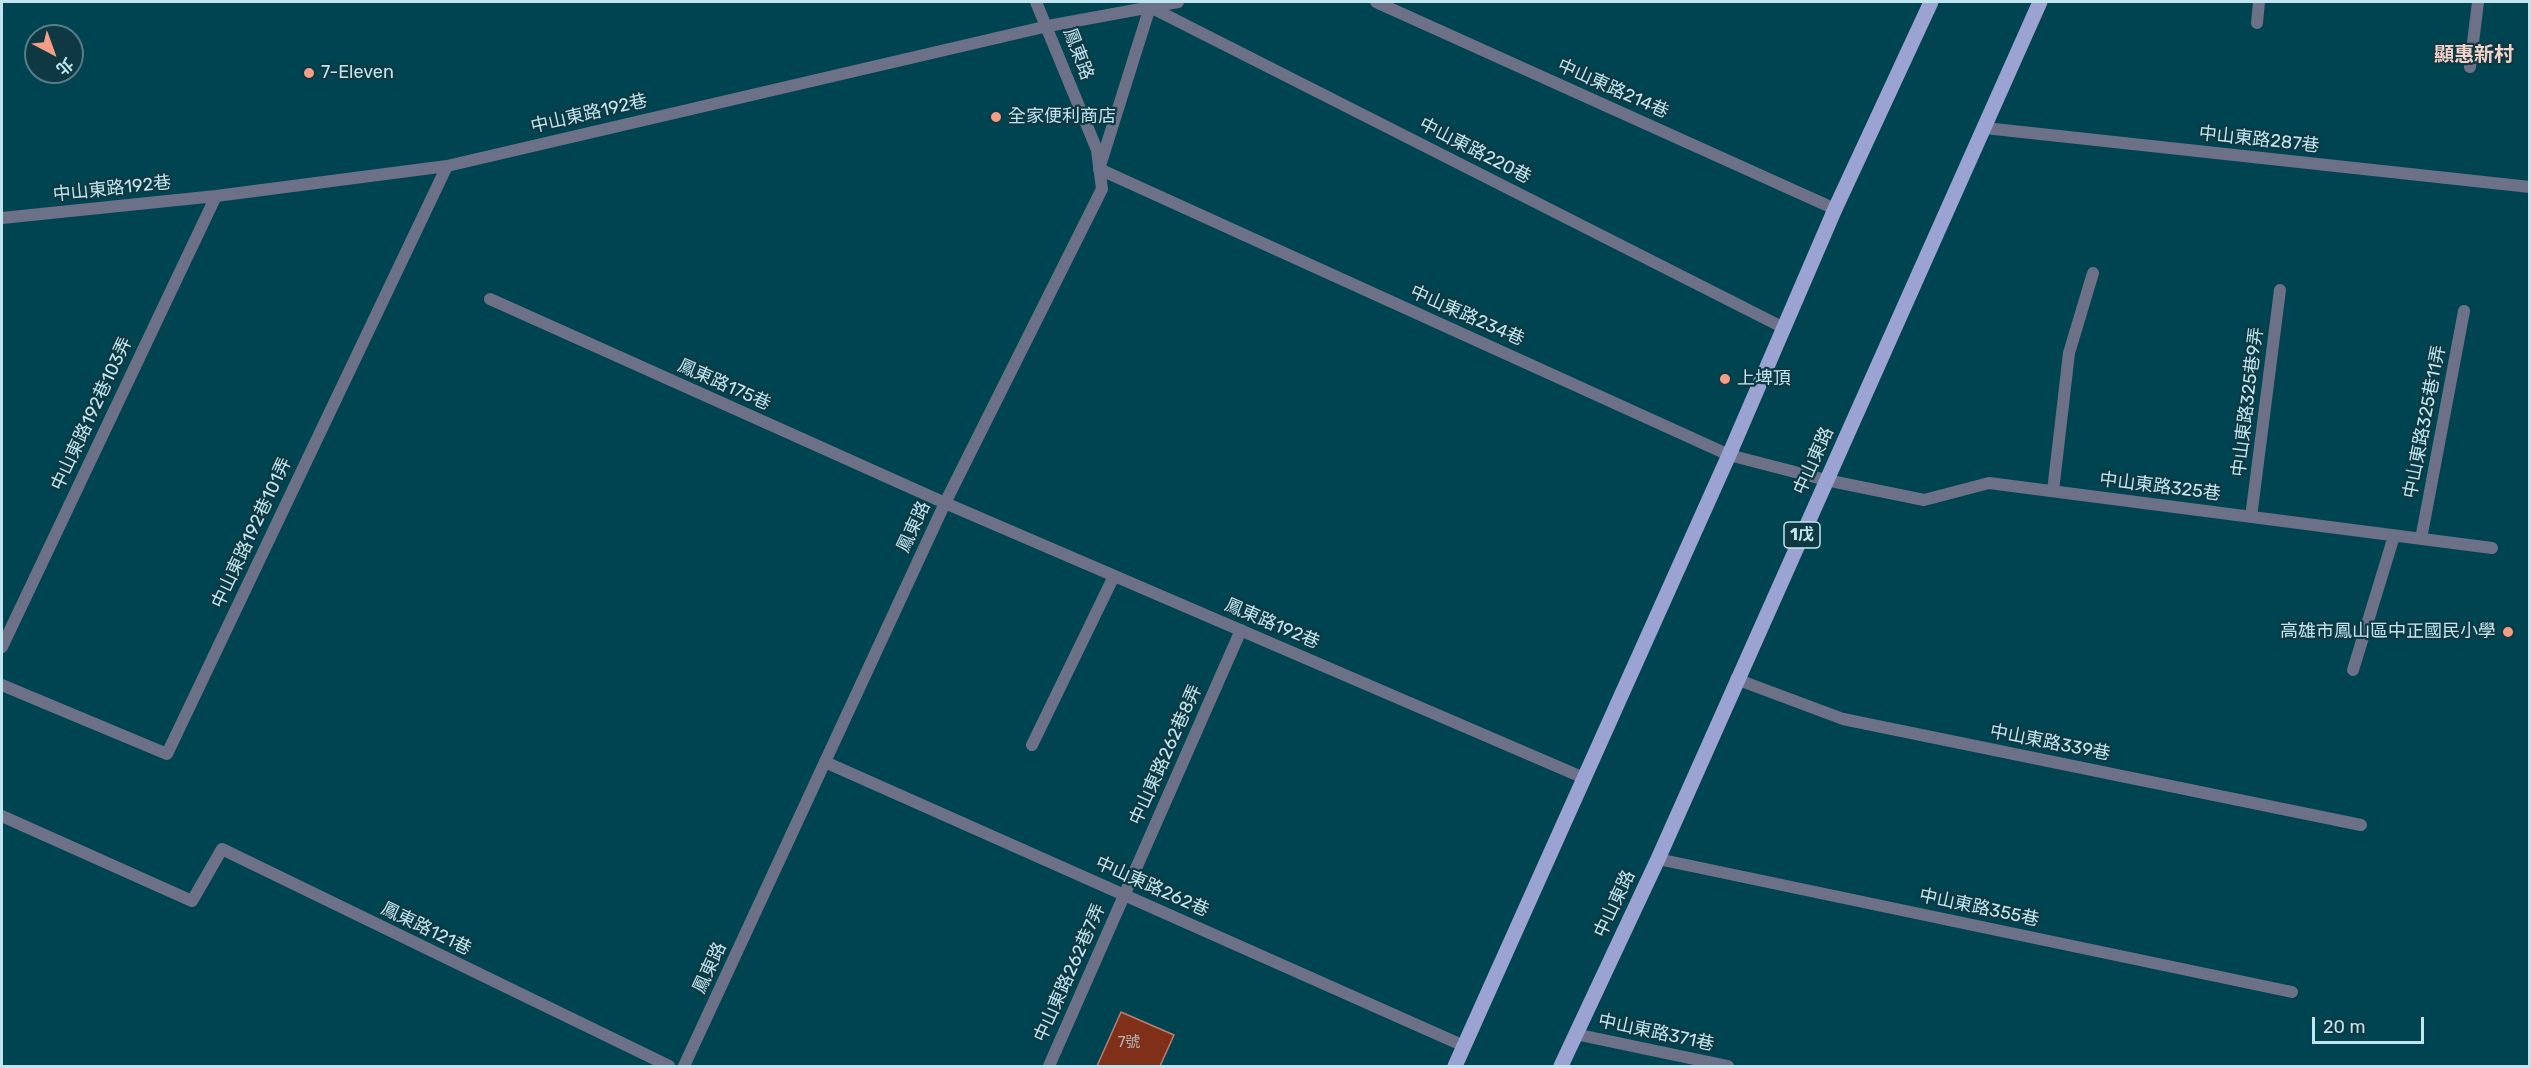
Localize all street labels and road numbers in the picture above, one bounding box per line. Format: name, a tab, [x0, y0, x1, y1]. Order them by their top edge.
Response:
street label: 鳳東路	[1058, 25, 1098, 83]
street label: 中山東路214巷	[1554, 55, 1672, 123]
street label: 中山東路192巷	[529, 90, 649, 138]
street label: 中山東路220巷	[1415, 114, 1535, 188]
street label: 中山東路287巷	[2198, 123, 2320, 157]
street label: 中山東路192巷	[52, 172, 172, 206]
street label: 中山東路234巷	[1407, 281, 1527, 351]
street label: 中山東路325巷9弄	[2228, 326, 2268, 478]
street label: 中山東路192巷103弄	[47, 334, 137, 494]
street label: 中山東路325巷11弄	[2400, 344, 2450, 500]
street label: 鳳東路175巷	[674, 355, 774, 415]
street label: 中山東路	[1789, 424, 1839, 498]
street label: 中山東路192巷101弄	[208, 454, 296, 612]
street label: 中山東路325巷	[2098, 469, 2222, 505]
street label: 鳳東路	[893, 498, 935, 556]
road number: 1戊	[1784, 522, 1820, 548]
street label: 鳳東路192巷	[1221, 594, 1323, 654]
street label: 中山東路262巷8弄	[1125, 681, 1207, 829]
street label: 中山東路339巷	[1988, 721, 2112, 765]
street label: 中山東路262巷	[1092, 852, 1212, 922]
street label: 中山東路	[1590, 867, 1640, 941]
street label: 中山東路355巷	[1917, 885, 2041, 931]
street label: 鳳東路121巷	[377, 898, 475, 960]
street label: 中山東路262巷7弄	[1030, 900, 1110, 1046]
street label: 鳳東路	[689, 939, 731, 997]
street label: 中山東路371巷	[1596, 1010, 1716, 1056]

